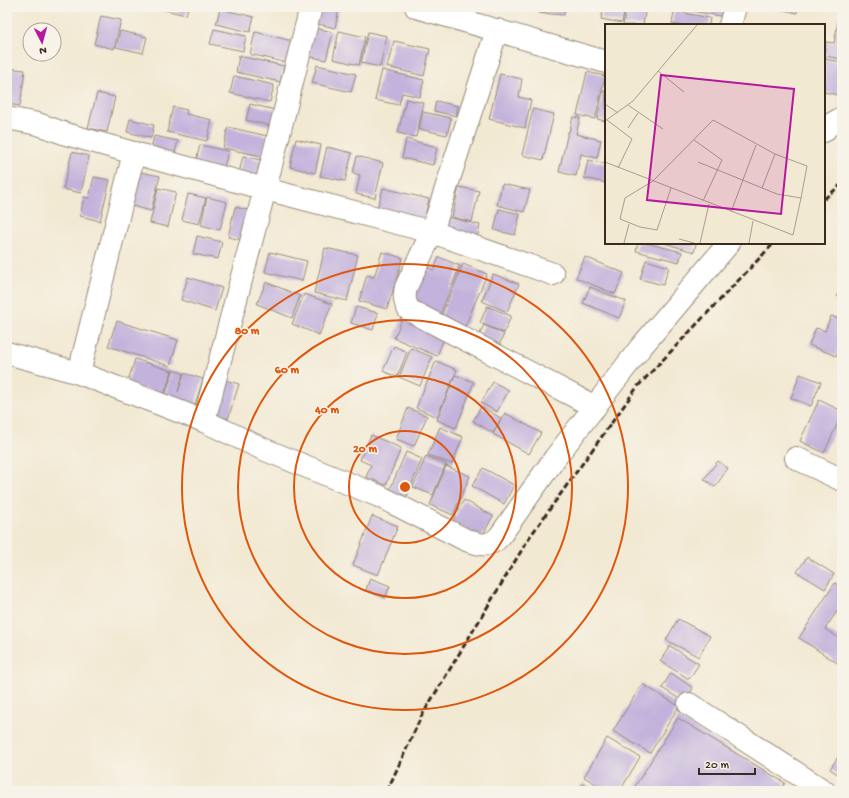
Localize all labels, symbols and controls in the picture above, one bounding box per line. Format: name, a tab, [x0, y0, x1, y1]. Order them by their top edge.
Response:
north arrow	[22, 22, 62, 62]
inset map	[605, 24, 825, 244]
text: N	[39, 44, 47, 56]
text: 80 m	[235, 325, 260, 339]
text: 60 m	[275, 364, 300, 378]
text: 40 m	[314, 404, 339, 418]
text: 20 m	[353, 443, 378, 457]
centre of rings	[398, 480, 412, 494]
scale bar	[699, 750, 755, 776]
text: 20 m	[705, 759, 730, 773]

